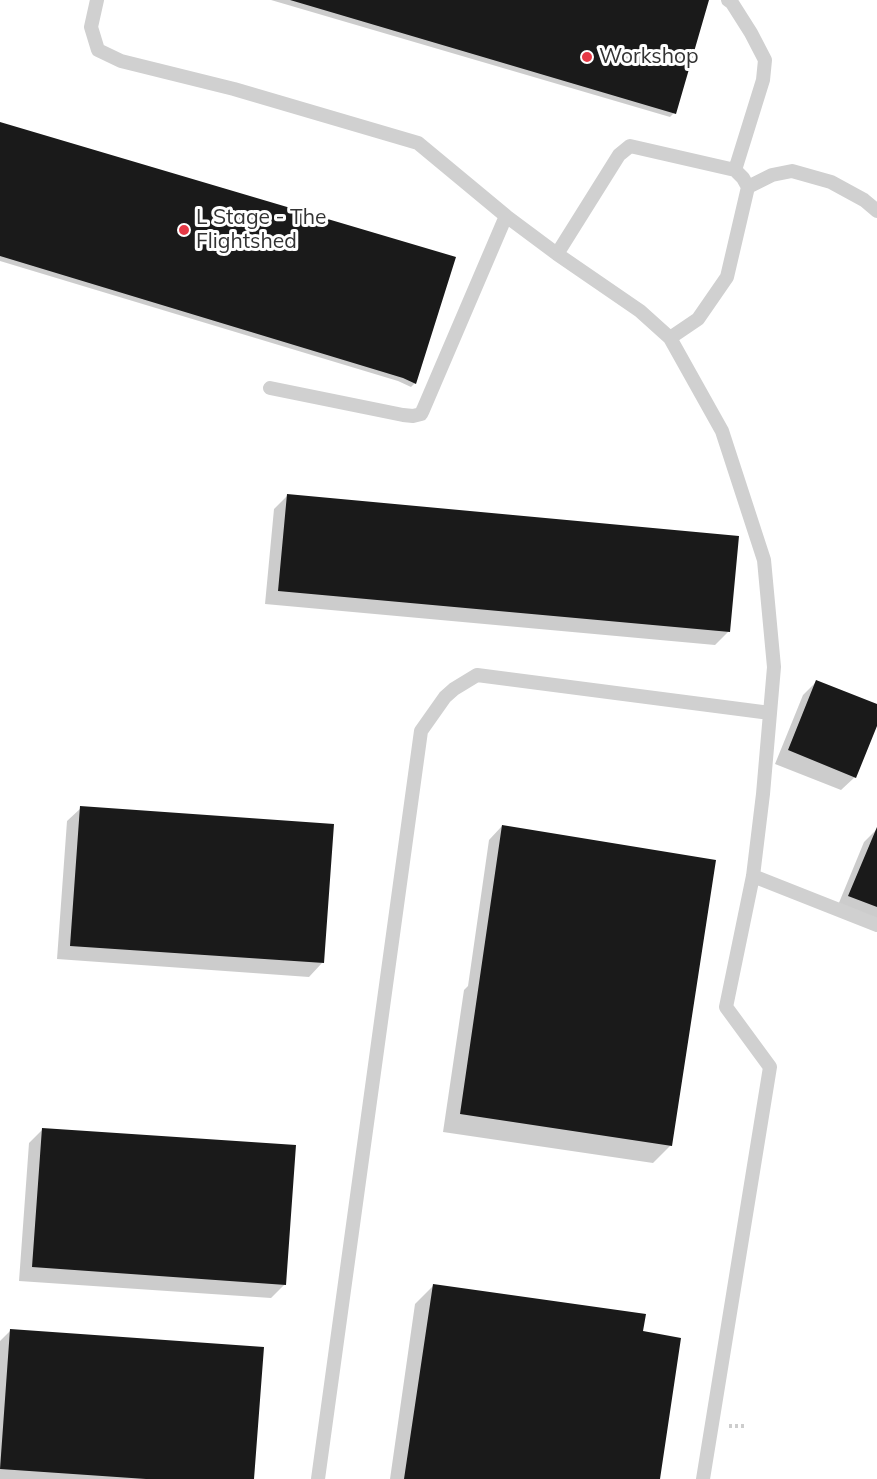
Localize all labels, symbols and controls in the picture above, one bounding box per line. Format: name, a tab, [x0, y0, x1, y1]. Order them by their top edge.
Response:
place label: Workshop	[599, 44, 699, 70]
marker: Workshop	[580, 50, 594, 64]
place label: L Stage - The Flightshed	[196, 205, 326, 255]
marker: L Stage - The Flightshed	[177, 223, 191, 237]

